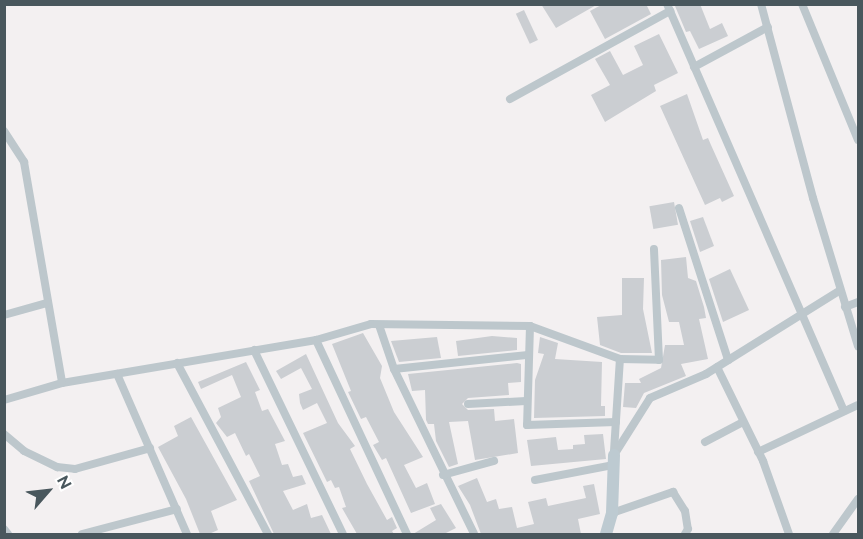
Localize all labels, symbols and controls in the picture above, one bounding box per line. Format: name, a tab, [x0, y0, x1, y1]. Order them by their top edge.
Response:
north arrow	[18, 461, 78, 521]
text: N	[53, 472, 76, 492]

